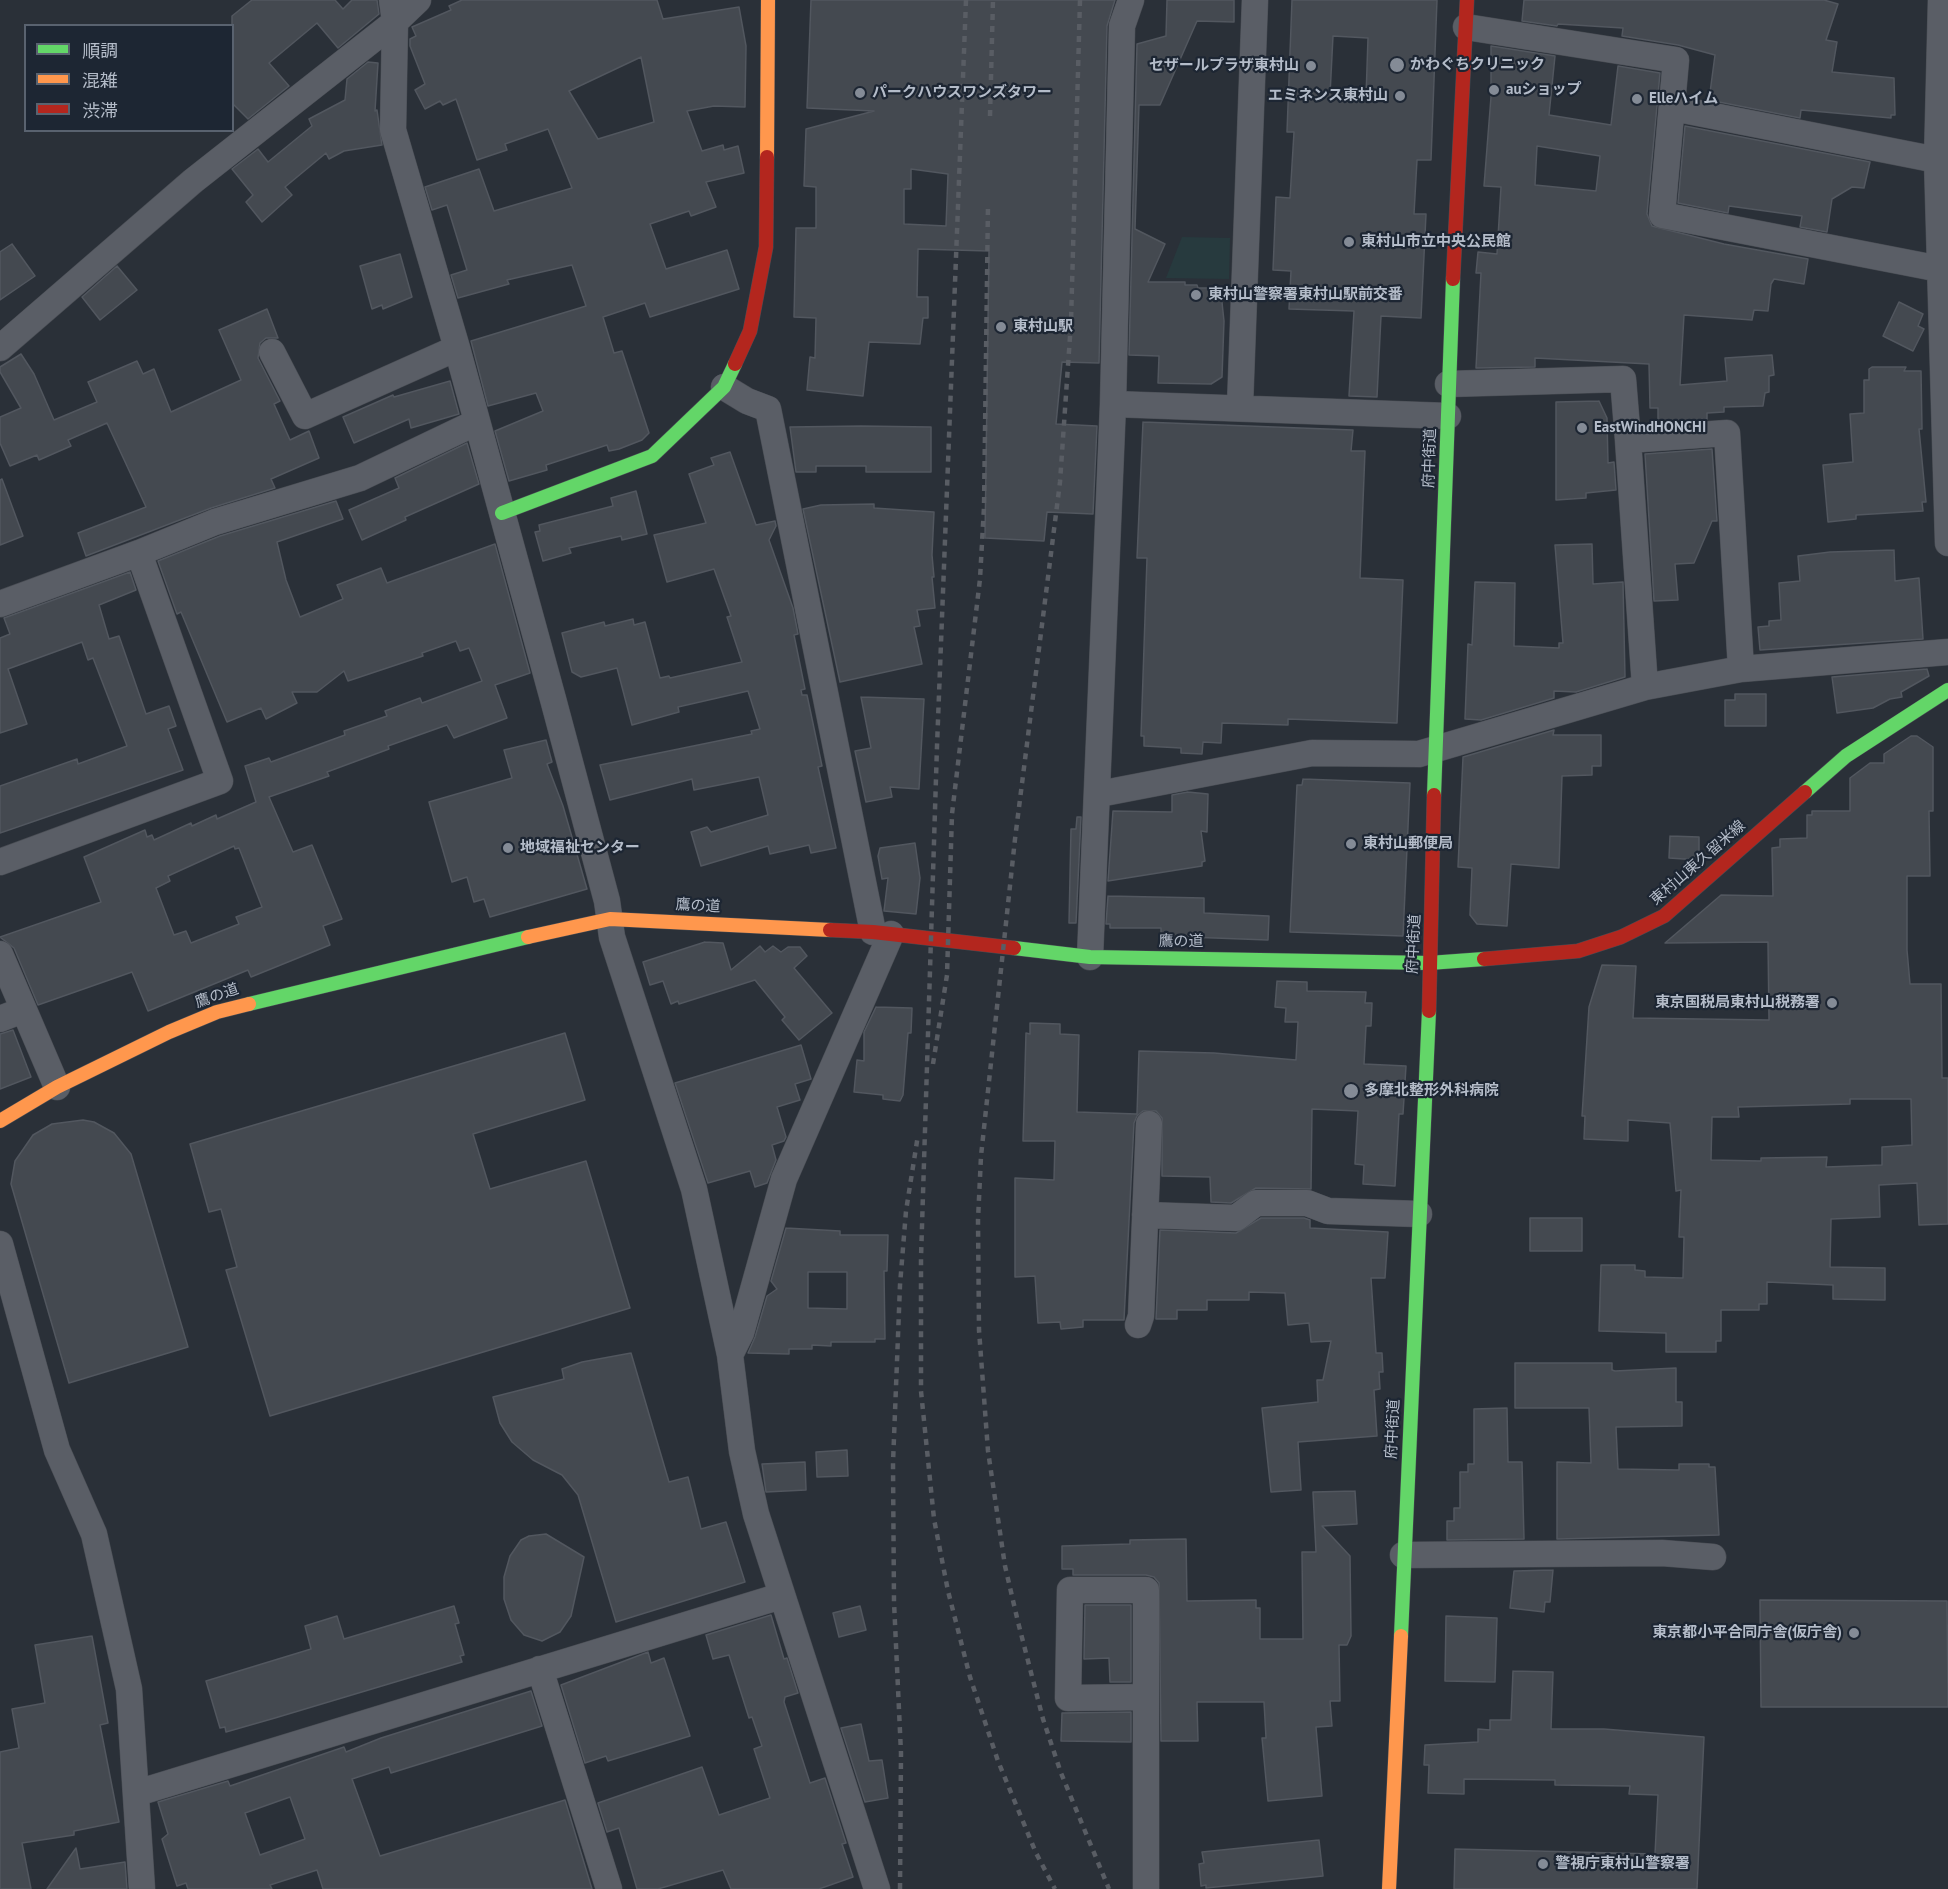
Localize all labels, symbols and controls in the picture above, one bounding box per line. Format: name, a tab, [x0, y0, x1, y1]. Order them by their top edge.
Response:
legend	[24, 24, 234, 132]
text: 順調	[82, 39, 118, 62]
marker: かわぐちクリニック	[1388, 56, 1406, 74]
place label: かわぐちクリニック	[1410, 56, 1545, 74]
place label: セザールプラザ東村山	[1149, 57, 1299, 75]
marker: セザールプラザ東村山	[1304, 59, 1318, 73]
text: 混雑	[82, 69, 118, 92]
place label: auショップ	[1506, 81, 1582, 99]
marker: auショップ	[1487, 83, 1501, 97]
place label: パークハウスワンズタワー	[872, 84, 1052, 102]
marker: パークハウスワンズタワー	[853, 86, 867, 100]
place label: エミネンス東村山	[1268, 87, 1388, 105]
marker: エミネンス東村山	[1393, 89, 1407, 103]
place label: Elleハイム	[1649, 90, 1718, 108]
marker: Elleハイム	[1630, 92, 1644, 106]
text: 渋滞	[82, 99, 118, 122]
place label: 東村山市立中央公民館	[1361, 233, 1511, 251]
marker: 東村山市立中央公民館	[1342, 235, 1356, 249]
place label: 東村山警察署東村山駅前交番	[1208, 286, 1403, 304]
marker: 東村山警察署東村山駅前交番	[1189, 288, 1203, 302]
place label: 東村山駅	[1013, 318, 1073, 336]
marker: 東村山駅	[994, 320, 1008, 334]
place label: EastWindHONCHI	[1594, 419, 1706, 437]
marker: EastWindHONCHI	[1575, 421, 1589, 435]
street label: 府中街道	[1420, 428, 1440, 488]
street label: 東村山東久留米線	[1647, 817, 1749, 909]
place label: 東村山郵便局	[1363, 835, 1453, 853]
marker: 東村山郵便局	[1344, 837, 1358, 851]
place label: 地域福祉センター	[520, 839, 640, 857]
marker: 地域福祉センター	[501, 841, 515, 855]
street label: 鷹の道	[675, 896, 721, 916]
street label: 府中街道	[1403, 914, 1425, 974]
street label: 鷹の道	[1159, 933, 1203, 951]
street label: 鷹の道	[193, 980, 241, 1012]
place label: 東京国税局東村山税務署	[1655, 994, 1820, 1012]
marker: 東京国税局東村山税務署	[1825, 996, 1839, 1010]
marker: 多摩北整形外科病院	[1342, 1082, 1360, 1100]
place label: 多摩北整形外科病院	[1364, 1082, 1499, 1100]
street label: 府中街道	[1382, 1399, 1404, 1459]
place label: 東京都小平合同庁舎(仮庁舎)	[1652, 1624, 1842, 1642]
marker: 東京都小平合同庁舎(仮庁舎)	[1847, 1626, 1861, 1640]
place label: 警視庁東村山警察署	[1555, 1855, 1690, 1873]
marker: 警視庁東村山警察署	[1536, 1857, 1550, 1871]

